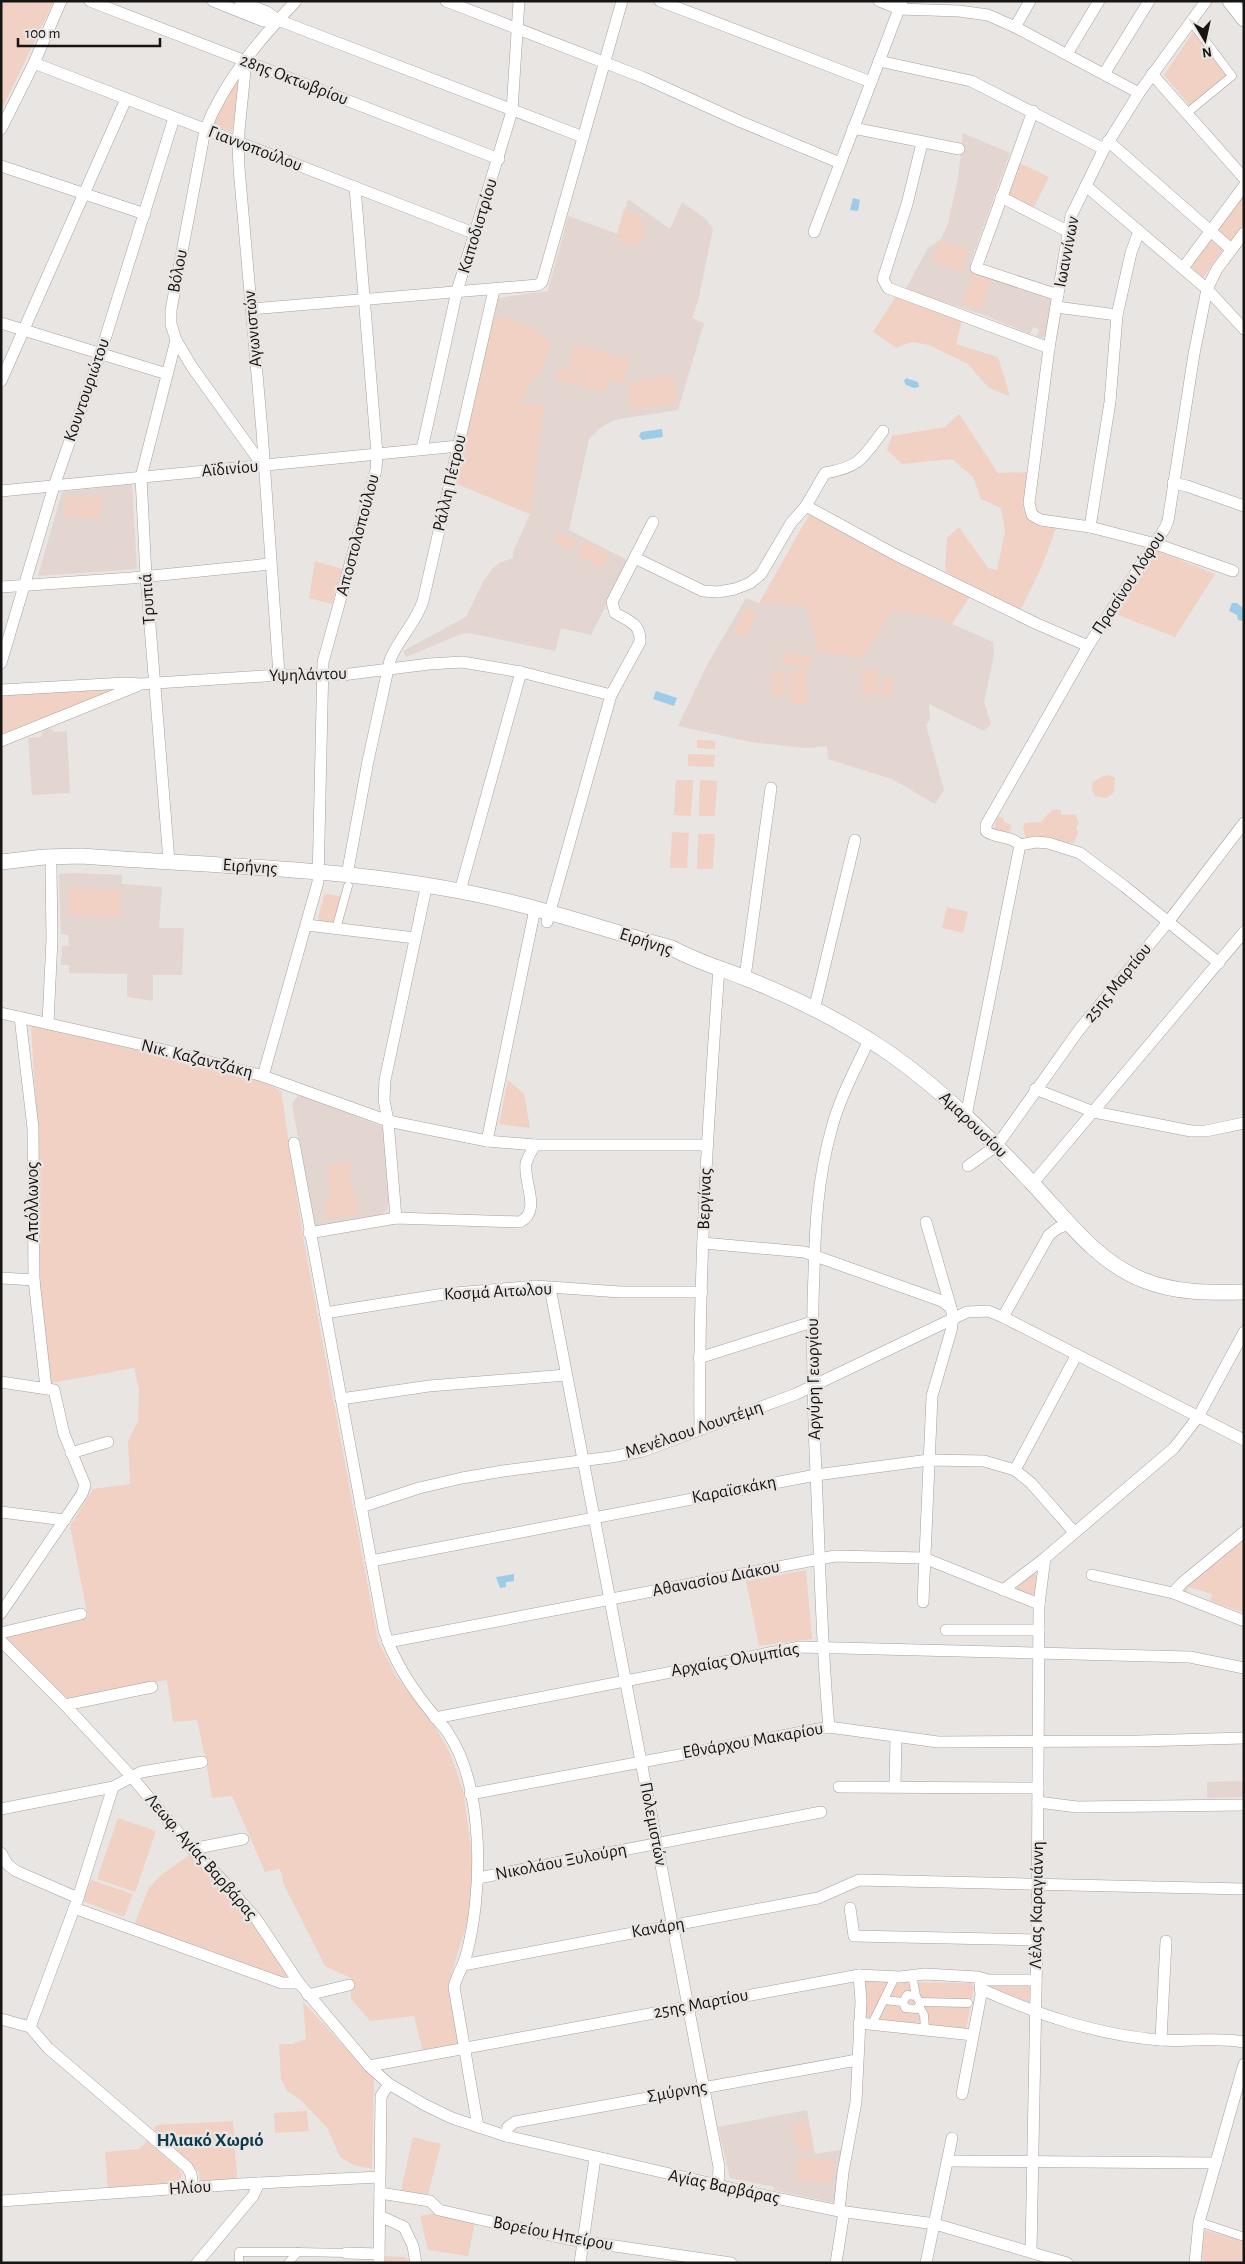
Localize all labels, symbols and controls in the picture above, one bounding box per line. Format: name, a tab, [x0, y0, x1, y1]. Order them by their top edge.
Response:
scale bar	[18, 15, 160, 47]
north arrow	[1180, 15, 1230, 65]
text: 100 m	[25, 26, 60, 41]
text: N	[1201, 44, 1213, 60]
street label: 28ης Οκτωβρίου	[237, 50, 351, 109]
street label: Γιαννοπούλου	[206, 123, 304, 175]
street label: Καποδιστρίου	[454, 176, 501, 276]
street label: Ιωαννίνων	[1050, 214, 1083, 289]
street label: Βόλου	[165, 248, 191, 294]
street label: Αγωνιστών	[241, 290, 265, 368]
street label: Κουντουριώτου	[61, 336, 113, 444]
street label: Ράλλη Πέτρου	[430, 433, 470, 533]
street label: Αϊδινίου	[201, 457, 259, 480]
street label: Αποστολοπούλου	[333, 472, 383, 598]
street label: Πρασίνου Λόφου	[1088, 528, 1169, 638]
street label: Τρυπιά	[137, 573, 159, 625]
street label: Υψηλάντου	[269, 665, 347, 685]
street label: Ειρήνης	[222, 856, 278, 878]
street label: Ειρήνης	[617, 925, 675, 959]
street label: 25ης Μαρτίου	[1080, 939, 1155, 1026]
street label: Νικ. Καζαντζάκη	[139, 1036, 255, 1082]
street label: Αμαρουσίου	[936, 1088, 1011, 1162]
street label: Απόλλωνος	[24, 1162, 42, 1242]
street label: Βεργίνας	[694, 1168, 715, 1230]
street label: Κοσμά Αιτωλου	[443, 1280, 553, 1304]
street label: Αργύρη Γεωργίου	[803, 1318, 824, 1440]
street label: Μενέλαου Λουντέμη	[623, 1398, 765, 1462]
street label: Καραϊσκάκη	[690, 1473, 778, 1507]
street label: Αθανασίου Διάκου	[651, 1557, 781, 1600]
street label: Αρχαίας Ολυμπίας	[669, 1639, 800, 1680]
street label: Εθνάρχου Μακαρίου	[681, 1719, 825, 1762]
street label: Πολεμιστών	[636, 1780, 670, 1868]
street label: Λεωφ. Αγίας Βαρβάρας	[141, 1790, 261, 1924]
street label: Νικολάου Ξυλούρη	[494, 1840, 628, 1884]
street label: Λέλας Καραγιάννη	[1027, 1841, 1047, 1969]
street label: Κανάρη	[630, 1915, 686, 1941]
street label: 25ης Μαρτίου	[652, 1985, 750, 2022]
street label: Σμύρνης	[646, 2078, 708, 2106]
district label: Ηλιακό Χωριό	[156, 2131, 264, 2150]
street label: Αγίας Βαρβάρας	[667, 2165, 781, 2208]
street label: Ηλίου	[168, 2177, 212, 2198]
street label: Βορείου Ηπείρου	[491, 2213, 615, 2254]

